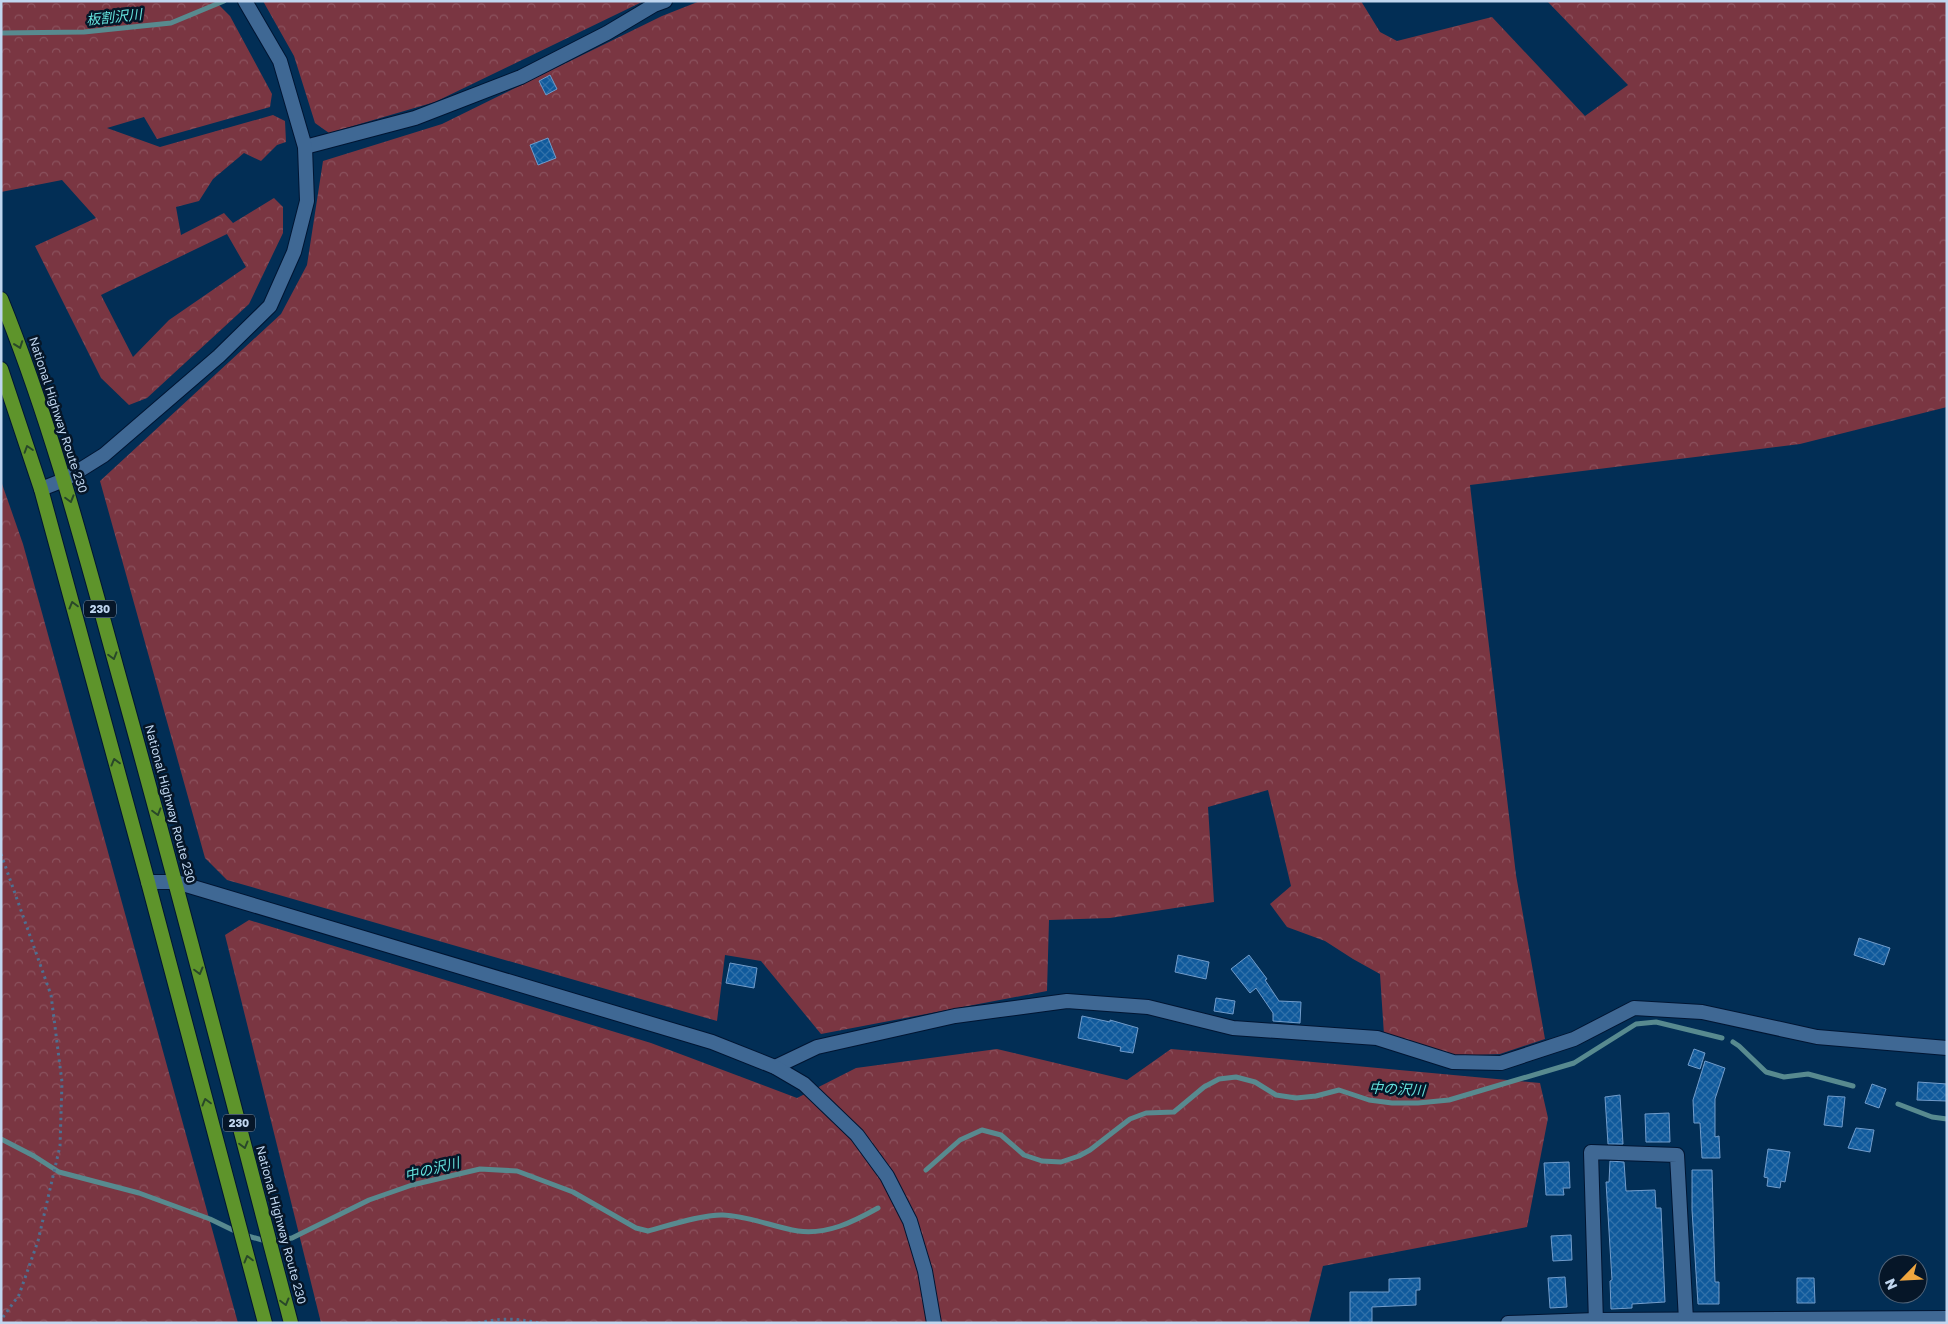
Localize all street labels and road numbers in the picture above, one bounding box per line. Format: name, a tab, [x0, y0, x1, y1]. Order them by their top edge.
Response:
street label: National Highway Route 230	[26, 335, 91, 495]
road number: 230	[84, 600, 116, 618]
street label: National Highway Route 230	[142, 723, 199, 885]
road number: 230	[223, 1114, 255, 1132]
street label: National Highway Route 230	[253, 1144, 310, 1306]

